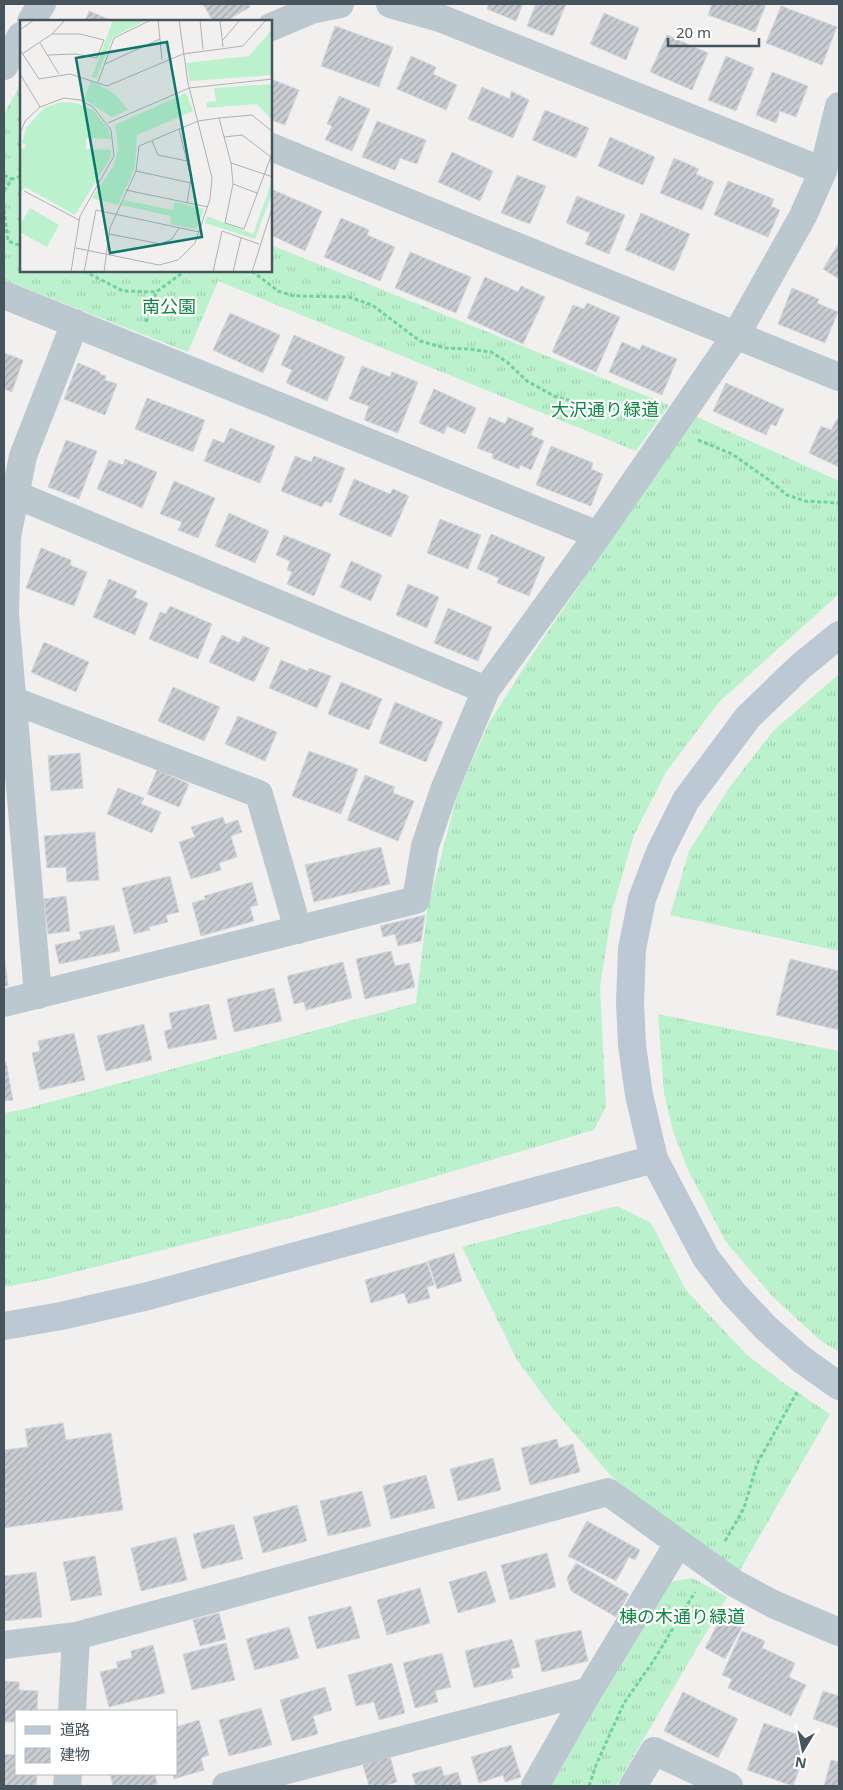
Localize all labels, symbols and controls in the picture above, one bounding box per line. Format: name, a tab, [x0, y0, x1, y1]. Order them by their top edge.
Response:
scale bar	[668, 15, 759, 47]
inset map	[20, 20, 272, 272]
text: 20 m	[676, 22, 711, 42]
park label: 南公園	[142, 294, 196, 318]
park label: 大沢通り緑道	[551, 397, 659, 421]
park label: 棟の木通り緑道	[619, 1604, 745, 1628]
legend	[15, 1710, 178, 1775]
text: 道路	[60, 1719, 90, 1739]
north arrow	[778, 1725, 828, 1775]
text: 建物	[60, 1744, 90, 1764]
text: N	[793, 1753, 808, 1774]

